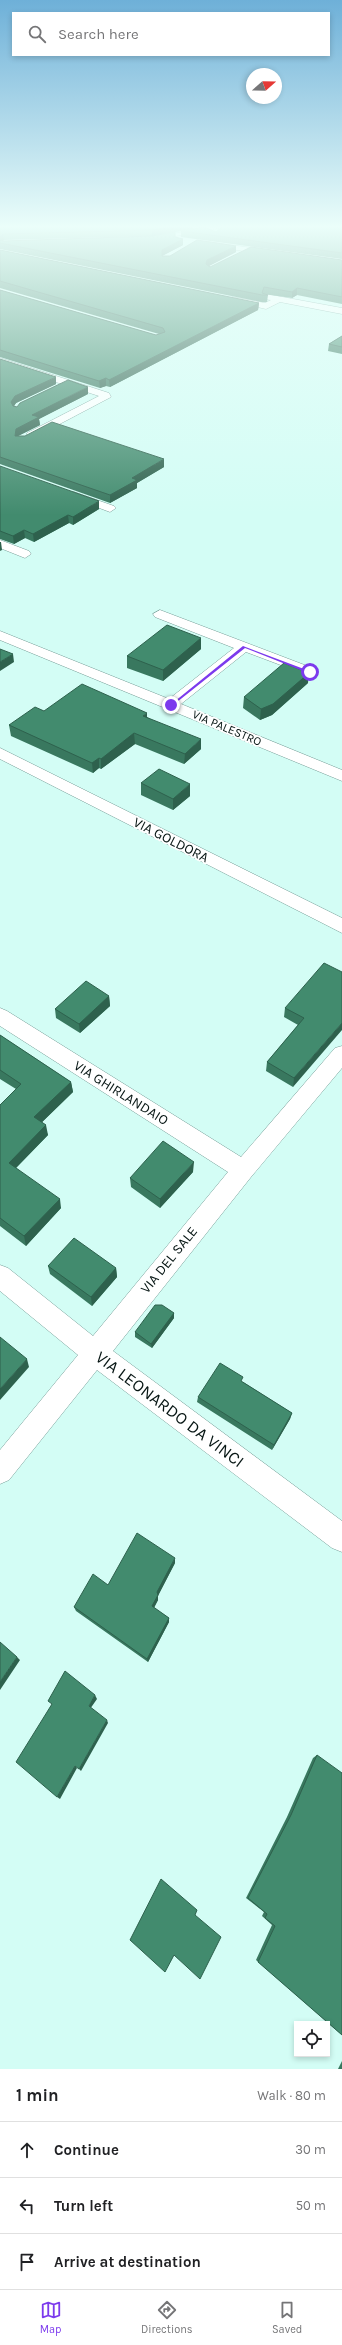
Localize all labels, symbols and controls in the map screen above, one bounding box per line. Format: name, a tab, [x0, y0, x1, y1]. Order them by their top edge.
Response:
search box	[12, 12, 330, 56]
icon: search	[26, 23, 48, 45]
text: Search here	[58, 25, 139, 43]
north arrow	[246, 68, 282, 104]
route start	[301, 663, 319, 681]
route end	[162, 696, 180, 714]
street label: VIA PALESTRO	[190, 707, 264, 749]
street label: VIA GOLDORA	[130, 814, 212, 866]
street label: VIA GHIRLANDAIO	[71, 1057, 171, 1129]
street label: VIA DEL SALE	[137, 1223, 201, 1297]
street label: VIA LEONARDO DA VINCI	[92, 1347, 248, 1471]
map controls	[294, 2021, 330, 2057]
button: locate	[294, 2021, 330, 2057]
text: 1 min	[16, 2085, 59, 2105]
text: Walk · 80 m	[257, 2088, 326, 2103]
icon: ahead	[16, 2139, 38, 2161]
text: Continue	[54, 2141, 119, 2159]
text: 30 m	[295, 2142, 326, 2157]
icon: left	[16, 2195, 38, 2217]
text: Turn left	[54, 2197, 113, 2215]
text: 50 m	[296, 2198, 326, 2213]
icon: arrive	[16, 2251, 38, 2273]
text: Arrive at destination	[54, 2253, 201, 2271]
tab: Map	[40, 2299, 62, 2336]
tab: Directions	[141, 2299, 193, 2336]
tab: Saved	[272, 2299, 302, 2336]

